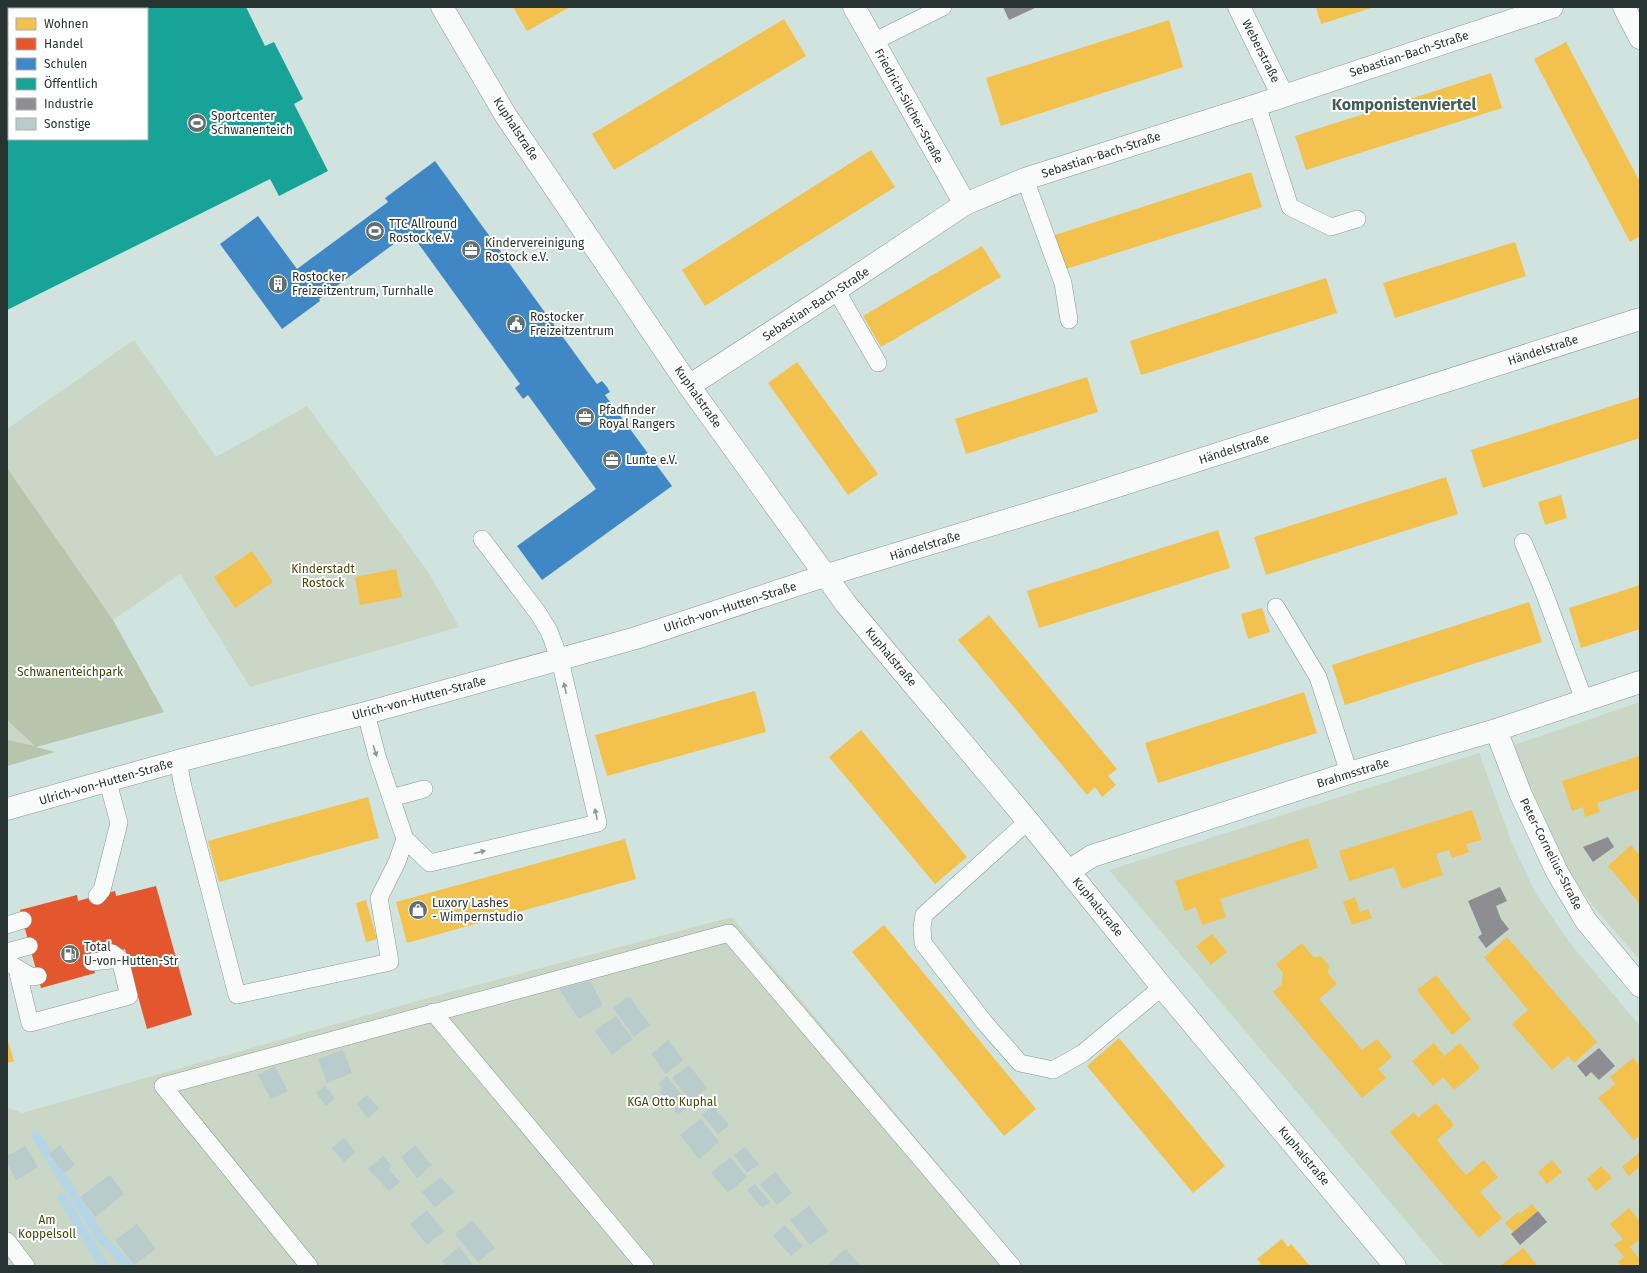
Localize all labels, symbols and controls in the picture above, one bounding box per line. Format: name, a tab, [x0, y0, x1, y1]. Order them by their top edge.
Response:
legend	[8, 8, 148, 140]
text: Wohnen	[44, 17, 88, 31]
street label: Weberstraße	[1239, 17, 1283, 85]
street label: Sebastian-Bach-Straße	[1348, 28, 1470, 80]
text: Handel	[44, 37, 83, 51]
street label: Friedrich-Silcher-Straße	[872, 46, 946, 166]
text: Schulen	[44, 57, 87, 71]
text: Öffentlich	[44, 75, 98, 91]
street label: Kuphalstraße	[490, 95, 542, 163]
district label: Komponistenviertel	[1332, 95, 1476, 114]
text: Industrie	[44, 97, 93, 111]
place label: Sportcenter Schwanenteich	[211, 109, 293, 137]
sports icon: Sportcenter Schwanenteich	[186, 112, 208, 134]
text: Sonstige	[44, 117, 91, 131]
street label: Sebastian-Bach-Straße	[1040, 129, 1162, 181]
place label: TTC Allround Rostock e.V.	[389, 217, 457, 245]
sports icon: TTC Allround Rostock e.V.	[364, 220, 386, 242]
place label: Kindervereinigung Rostock e.V.	[485, 236, 585, 264]
office icon: Kindervereinigung Rostock e.V.	[460, 239, 482, 261]
street label: Sebastian-Bach-Straße	[760, 264, 872, 344]
place label: Rostocker Freizeitzentrum, Turnhalle	[292, 270, 433, 298]
building icon: Rostocker Freizeitzentrum, Turnhalle	[267, 273, 289, 295]
place label: Rostocker Freizeitzentrum	[530, 310, 614, 338]
public building icon: Rostocker Freizeitzentrum	[505, 313, 527, 335]
street label: Händelstraße	[1506, 332, 1580, 368]
street label: Kuphalstraße	[672, 363, 724, 431]
place label: Pfadfinder Royal Rangers	[599, 403, 676, 431]
office icon: Pfadfinder Royal Rangers	[574, 406, 596, 428]
street label: Händelstraße	[1197, 431, 1271, 467]
office icon: Lunte e.V.	[601, 449, 623, 471]
place label: Lunte e.V.	[626, 453, 677, 467]
street label: Händelstraße	[888, 529, 962, 563]
park label: Kinderstadt Rostock	[291, 562, 355, 590]
street label: Ulrich-von-Hutten-Straße	[662, 579, 798, 635]
street label: Kuphalstraße	[862, 625, 920, 689]
park label: Schwanenteichpark	[17, 665, 124, 679]
street label: Ulrich-von-Hutten-Straße	[350, 673, 488, 723]
one-way arrow	[562, 682, 568, 694]
one-way arrow	[372, 745, 378, 757]
street label: Brahmsstraße	[1315, 755, 1391, 791]
street label: Ulrich-von-Hutten-Straße	[37, 756, 175, 808]
street label: Peter-Cornelius-Straße	[1517, 796, 1585, 912]
one-way arrow	[592, 808, 598, 820]
one-way arrow	[474, 848, 486, 854]
street label: Kuphalstraße	[1070, 874, 1126, 940]
place label: Luxory Lashes - Wimpernstudio	[432, 896, 523, 924]
shop icon: Luxory Lashes - Wimpernstudio	[407, 899, 429, 921]
place label: Total U-von-Hutten-Str	[84, 940, 179, 968]
fuel station icon: Total U-von-Hutten-Str	[59, 943, 81, 965]
park label: KGA Otto Kuphal	[627, 1095, 717, 1109]
street label: Kuphalstraße	[1275, 1124, 1333, 1188]
park label: Am Koppelsoll	[18, 1213, 76, 1241]

